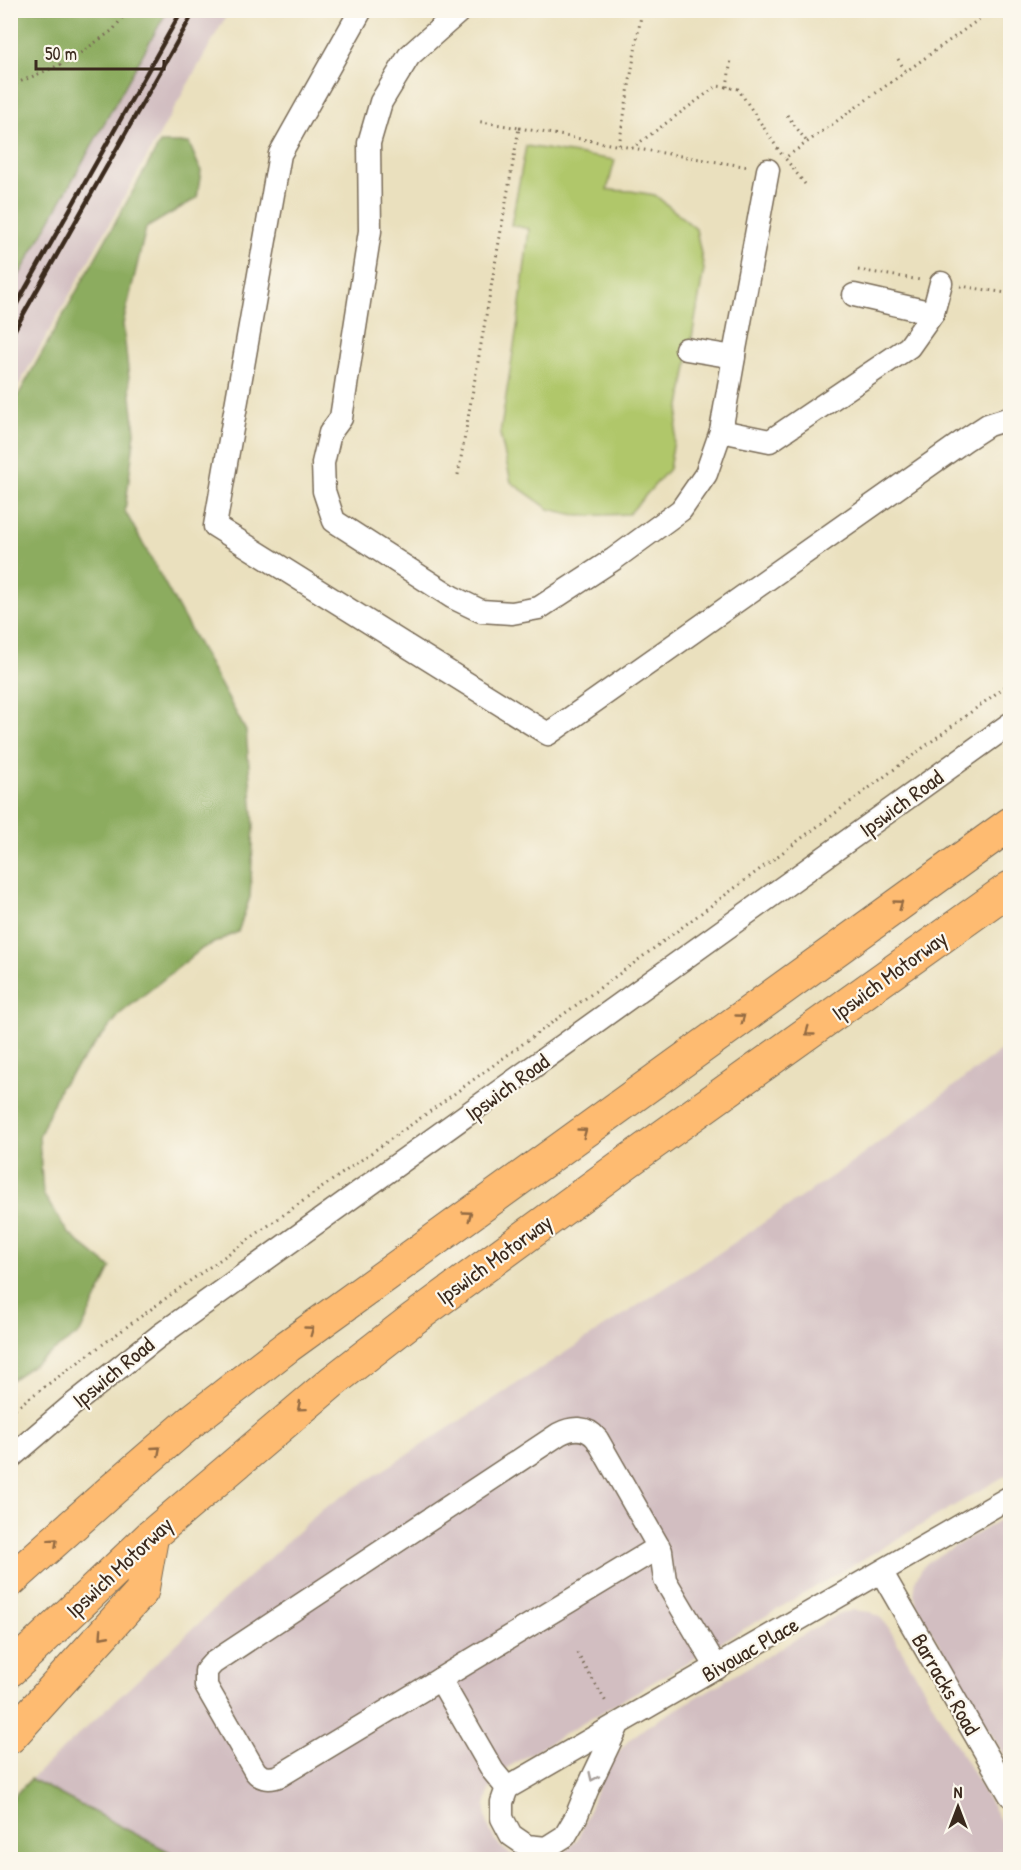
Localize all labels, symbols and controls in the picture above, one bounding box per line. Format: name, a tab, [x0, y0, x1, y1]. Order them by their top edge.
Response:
scale bar	[36, 33, 164, 71]
text: 50 m	[45, 41, 77, 66]
street label: Ipswich Road	[853, 762, 949, 844]
one-way arrow	[893, 900, 904, 911]
street label: Ipswich Motorway	[825, 923, 953, 1027]
one-way arrow	[735, 1014, 746, 1025]
one-way arrow	[805, 1025, 816, 1036]
street label: Ipswich Road	[459, 1046, 555, 1128]
one-way arrow	[576, 1128, 587, 1139]
street label: Ipswich Motorway	[430, 1207, 558, 1311]
one-way arrow	[461, 1212, 472, 1223]
one-way arrow	[304, 1326, 315, 1337]
street label: Ipswich Road	[66, 1330, 160, 1414]
one-way arrow	[297, 1400, 308, 1411]
one-way arrow	[150, 1447, 161, 1458]
street label: Ipswich Motorway	[59, 1510, 179, 1624]
one-way arrow	[47, 1538, 58, 1549]
street label: Bivouac Place	[696, 1609, 804, 1689]
one-way arrow	[99, 1628, 110, 1638]
street label: Barracks Road	[905, 1628, 987, 1741]
one-way arrow	[589, 1771, 601, 1782]
north arrow	[928, 1777, 988, 1837]
text: N	[954, 1781, 963, 1803]

